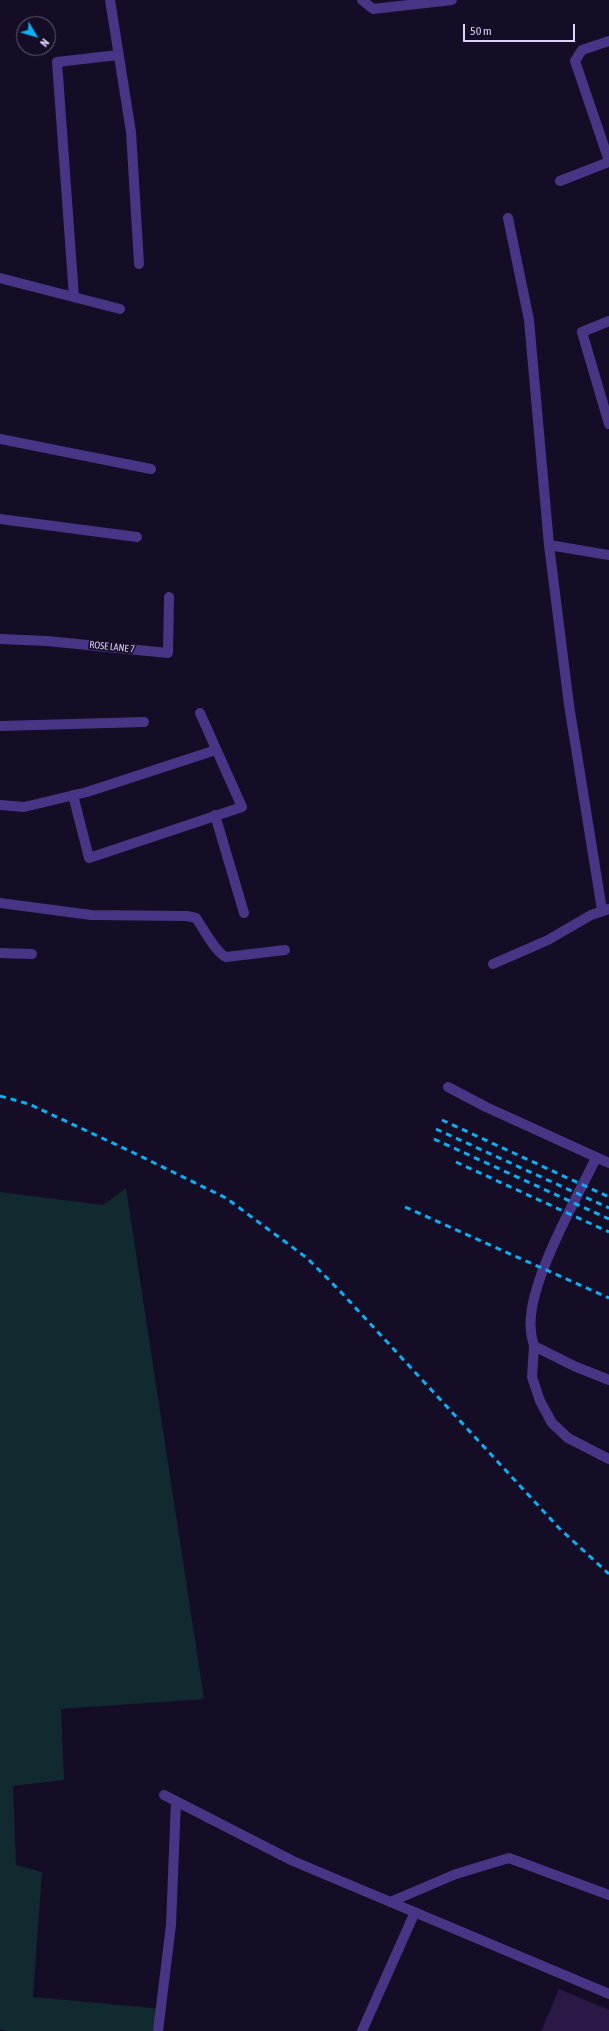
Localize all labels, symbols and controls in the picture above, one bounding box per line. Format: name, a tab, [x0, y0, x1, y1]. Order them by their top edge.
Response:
north arrow	[16, 16, 56, 56]
scale bar	[465, 16, 577, 42]
text: 50 m	[470, 24, 492, 38]
text: N	[38, 37, 51, 49]
street label: ROSE LANE 7	[89, 639, 135, 655]

